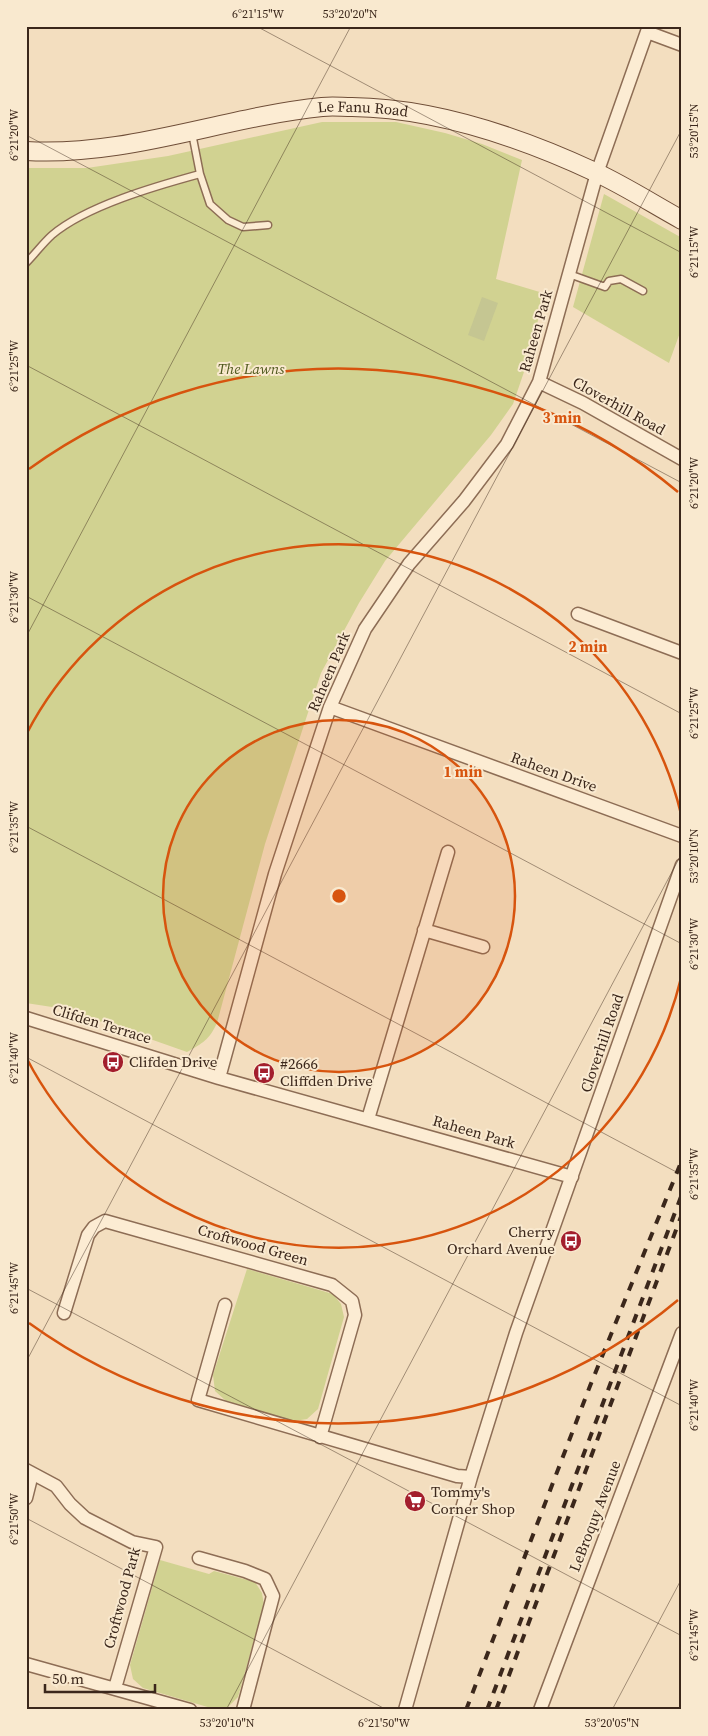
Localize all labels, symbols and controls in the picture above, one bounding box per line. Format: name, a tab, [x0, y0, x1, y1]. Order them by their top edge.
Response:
text: 6°21'15"W	[232, 6, 284, 22]
text: 53°20'20"N	[322, 6, 378, 22]
street label: Le Fanu Road	[316, 96, 410, 122]
text: 53°20'15"N	[686, 103, 702, 159]
text: 6°21'20"W	[6, 109, 22, 161]
text: 6°21'15"W	[686, 226, 702, 278]
street label: Raheen Park	[514, 286, 558, 375]
text: 6°21'25"W	[6, 340, 22, 392]
park label: The Lawns	[218, 358, 285, 379]
street label: Cloverhill Road	[569, 371, 670, 440]
text: 3 min	[543, 407, 581, 428]
text: 6°21'20"W	[686, 457, 702, 509]
text: 6°21'30"W	[6, 571, 22, 623]
street label: Raheen Park	[302, 628, 355, 715]
text: 2 min	[569, 636, 607, 657]
text: 6°21'25"W	[686, 687, 702, 739]
street label: Raheen Drive	[508, 746, 601, 797]
text: 1 min	[444, 761, 482, 782]
text: 6°21'35"W	[6, 801, 22, 853]
text: 53°20'10"N	[686, 828, 702, 884]
centre of rings	[330, 887, 348, 905]
text: 6°21'30"W	[686, 918, 702, 970]
street label: Cloverhill Road	[575, 990, 628, 1095]
street label: Clifden Terrace	[50, 998, 155, 1049]
text: 6°21'40"W	[6, 1032, 22, 1084]
bus stop icon: Clifden Drive	[101, 1050, 125, 1074]
place label: Clifden Drive	[129, 1051, 218, 1072]
place label: #2666 Cliffden Drive	[280, 1053, 373, 1091]
bus stop icon: #2666 Cliffden Drive	[252, 1061, 276, 1085]
street label: Raheen Park	[430, 1110, 519, 1154]
text: 6°21'35"W	[686, 1148, 702, 1200]
street label: Croftwood Green	[195, 1219, 311, 1270]
place label: Cherry Orchard Avenue	[447, 1221, 555, 1259]
bus stop icon: Cherry Orchard Avenue	[559, 1229, 583, 1253]
text: 6°21'45"W	[6, 1262, 22, 1314]
text: 6°21'40"W	[686, 1379, 702, 1431]
street label: LeBroquy Avenue	[564, 1457, 626, 1574]
place label: Tommy's Corner Shop	[431, 1481, 515, 1519]
supermarket icon: Tommy's Corner Shop	[403, 1489, 427, 1513]
text: 6°21'50"W	[6, 1493, 22, 1545]
street label: Croftwood Park	[98, 1544, 145, 1651]
text: 6°21'45"W	[686, 1609, 702, 1661]
scale bar	[45, 1661, 155, 1693]
text: 50 m	[52, 1668, 84, 1689]
text: 53°20'10"N	[199, 1715, 255, 1731]
text: 6°21'50"W	[358, 1715, 410, 1731]
text: 53°20'05"N	[584, 1715, 640, 1731]

